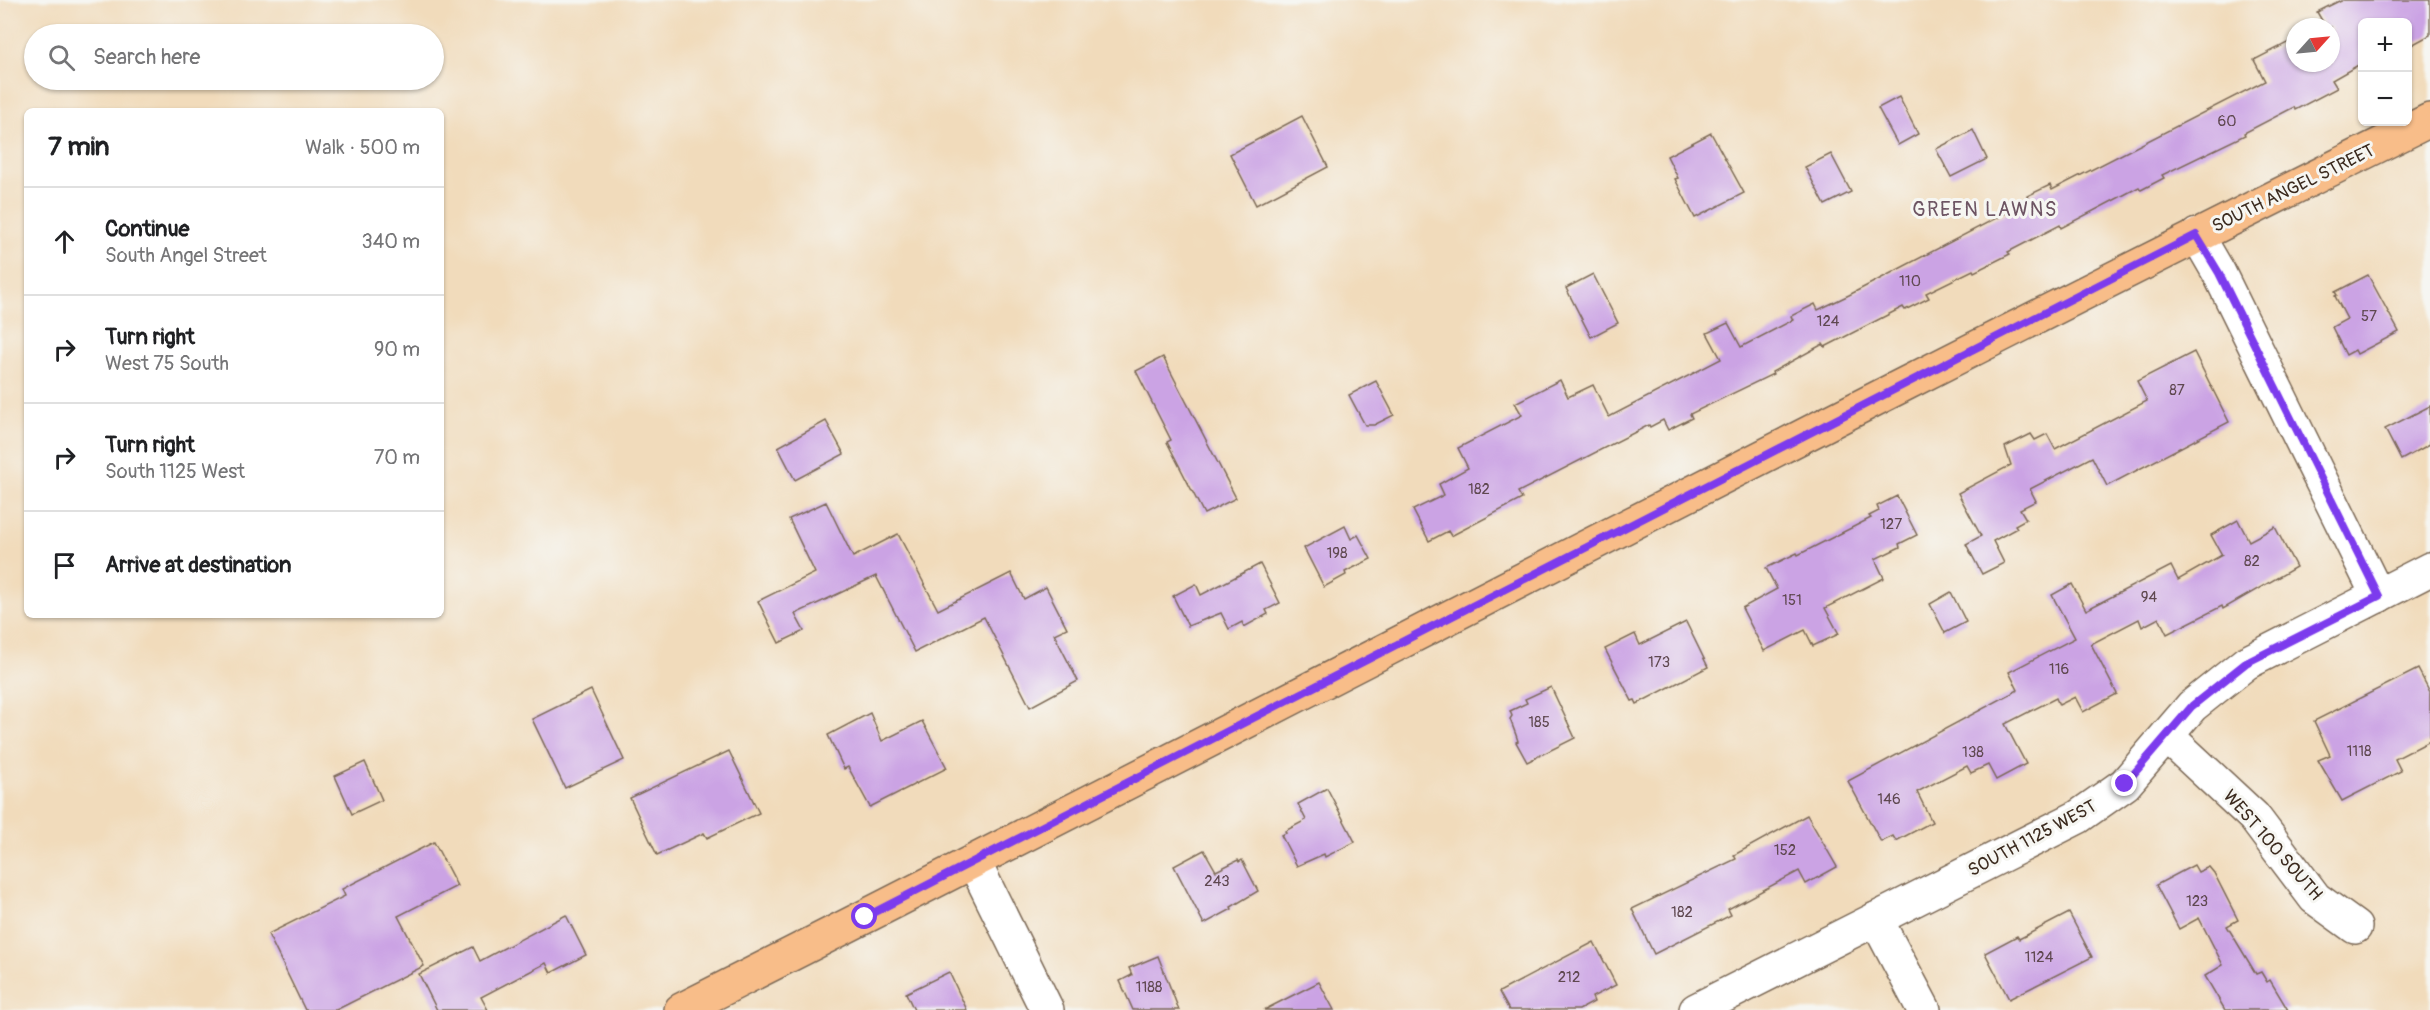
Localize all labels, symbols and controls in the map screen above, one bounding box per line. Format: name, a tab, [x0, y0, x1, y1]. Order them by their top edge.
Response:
north arrow	[2286, 18, 2340, 72]
map controls	[2358, 18, 2412, 126]
button: +	[2358, 18, 2412, 72]
search box	[24, 24, 444, 90]
icon: search	[45, 41, 78, 74]
text: Search here	[93, 43, 200, 71]
button: −	[2358, 72, 2412, 126]
house number: 60	[2218, 112, 2236, 131]
text: 7 min	[48, 131, 110, 163]
text: Walk · 500 m	[305, 135, 420, 160]
street label: SOUTH ANGEL STREET	[2208, 139, 2378, 238]
district label: GREEN LAWNS	[1912, 197, 2058, 222]
text: Continue	[105, 215, 189, 243]
icon: ahead	[48, 225, 81, 258]
text: 340 m	[361, 229, 420, 254]
text: South Angel Street	[105, 243, 267, 268]
house number: 110	[1899, 272, 1921, 291]
house number: 57	[2361, 307, 2377, 326]
house number: 124	[1817, 312, 1840, 331]
text: Turn right	[105, 323, 195, 351]
icon: right	[48, 333, 81, 366]
text: 90 m	[374, 337, 420, 362]
text: West 75 South	[105, 351, 229, 376]
house number: 87	[2169, 381, 2185, 400]
text: Turn right	[105, 431, 195, 459]
icon: right	[48, 441, 81, 474]
text: 70 m	[374, 445, 420, 470]
text: South 1125 West	[105, 459, 245, 484]
house number: 182	[1468, 480, 1490, 499]
house number: 127	[1880, 515, 1902, 534]
house number: 198	[1326, 544, 1348, 563]
icon: arrive	[48, 549, 81, 582]
text: Arrive at destination	[105, 551, 291, 579]
house number: 82	[2244, 552, 2260, 571]
house number: 94	[2141, 588, 2158, 607]
house number: 151	[1782, 591, 1802, 610]
house number: 173	[1648, 653, 1670, 672]
house number: 116	[2049, 660, 2069, 679]
house number: 185	[1528, 713, 1550, 732]
house number: 1118	[2346, 742, 2372, 761]
house number: 138	[1962, 743, 1984, 762]
route end	[2111, 770, 2137, 796]
street label: WEST 100 SOUTH	[2218, 785, 2327, 906]
house number: 146	[1877, 790, 1901, 809]
street label: SOUTH 1125 WEST	[1964, 795, 2100, 882]
house number: 152	[1774, 841, 1796, 860]
house number: 243	[1204, 872, 1230, 891]
house number: 123	[2186, 892, 2208, 911]
route start	[851, 903, 877, 929]
house number: 182	[1671, 903, 1693, 922]
house number: 1124	[2025, 948, 2054, 967]
house number: 212	[1558, 968, 1580, 987]
house number: 1188	[1136, 978, 1163, 997]

